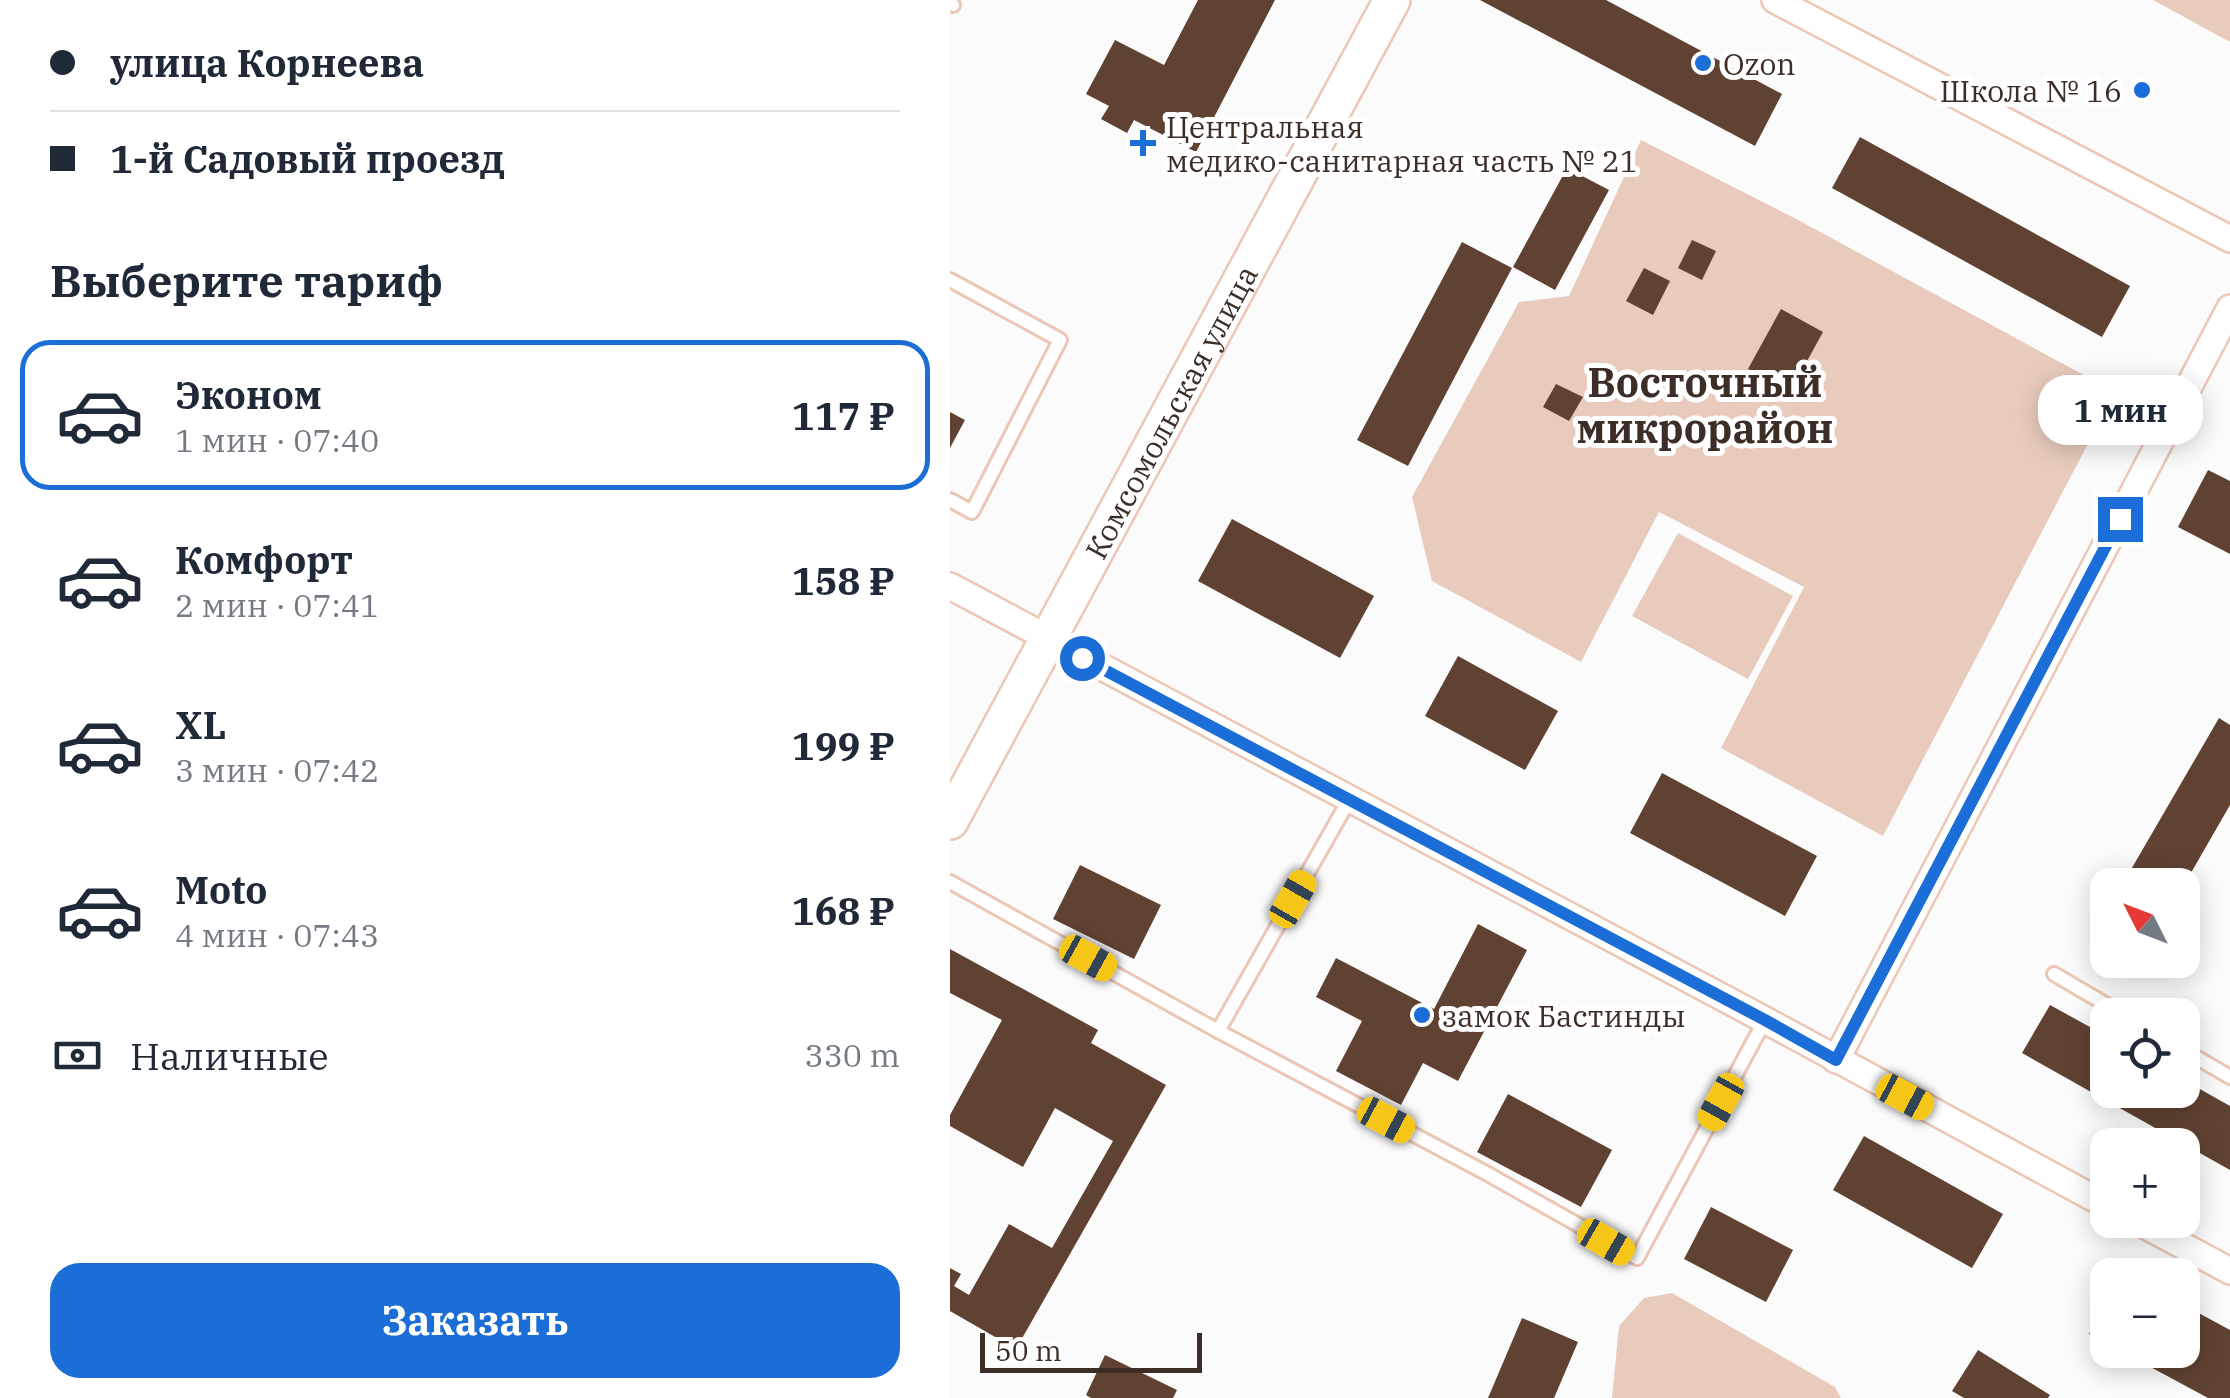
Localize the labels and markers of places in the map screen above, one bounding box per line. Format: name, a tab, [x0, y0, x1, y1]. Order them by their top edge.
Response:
place label: Ozon	[1723, 44, 1796, 83]
marker: Ozon	[1692, 52, 1714, 74]
place label: Школа № 16	[1940, 71, 2122, 110]
marker: Школа № 16	[2131, 79, 2153, 101]
place label: Центральная медико-санитарная часть № 21	[1166, 107, 1638, 180]
marker: Центральная медико-санитарная часть № 21	[1130, 130, 1156, 156]
place label: замок Бастинды	[1442, 996, 1686, 1035]
marker: замок Бастинды	[1411, 1004, 1433, 1026]

